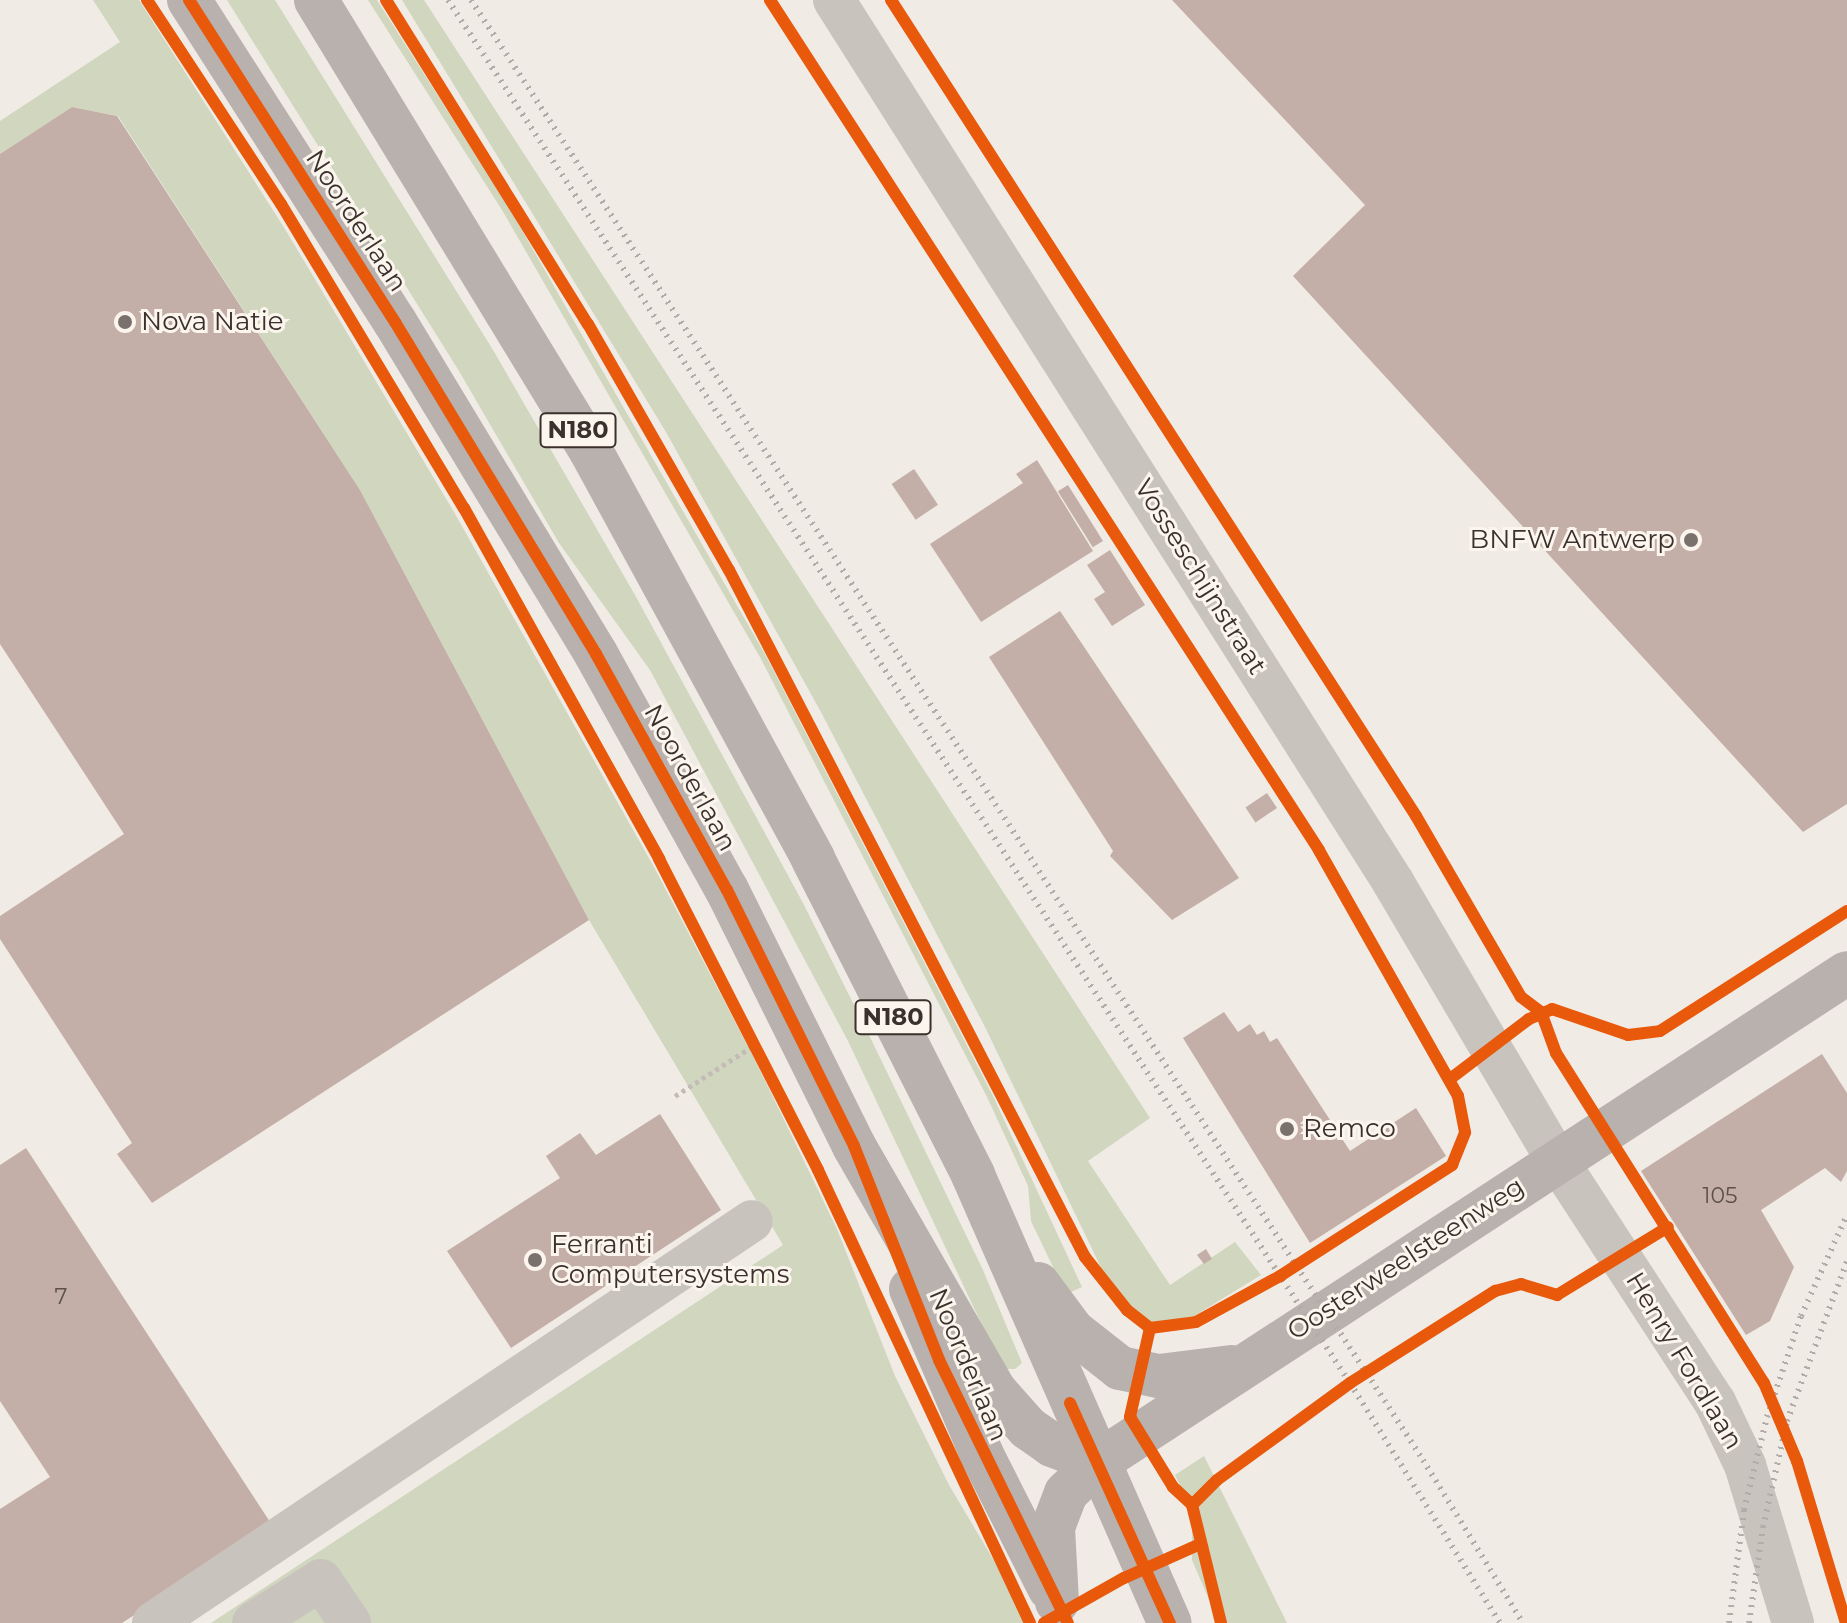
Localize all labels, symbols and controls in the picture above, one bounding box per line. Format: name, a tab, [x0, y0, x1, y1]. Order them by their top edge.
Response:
street label: Noorderlaan	[299, 144, 413, 298]
place label: Nova Natie	[141, 306, 284, 338]
marker: Nova Natie	[116, 313, 134, 331]
road number: N180	[538, 410, 618, 450]
street label: Vosseschijnstraat	[1127, 474, 1273, 680]
place label: BNFW Antwerp	[1470, 524, 1675, 556]
marker: BNFW Antwerp	[1682, 531, 1700, 549]
street label: Noorderlaan	[637, 699, 743, 857]
road number: N180	[853, 997, 933, 1037]
place label: Remco	[1303, 1113, 1396, 1145]
marker: Remco	[1278, 1120, 1296, 1138]
street label: Oosterweelsteenweg	[1282, 1171, 1530, 1347]
house number: 105	[1703, 1183, 1737, 1209]
place label: Ferranti Computersystems	[551, 1229, 789, 1290]
marker: Ferranti Computersystems	[526, 1251, 544, 1269]
street label: Henry Fordlaan	[1619, 1267, 1749, 1455]
house number: 7	[55, 1284, 67, 1310]
street label: Noorderlaan	[922, 1284, 1014, 1446]

